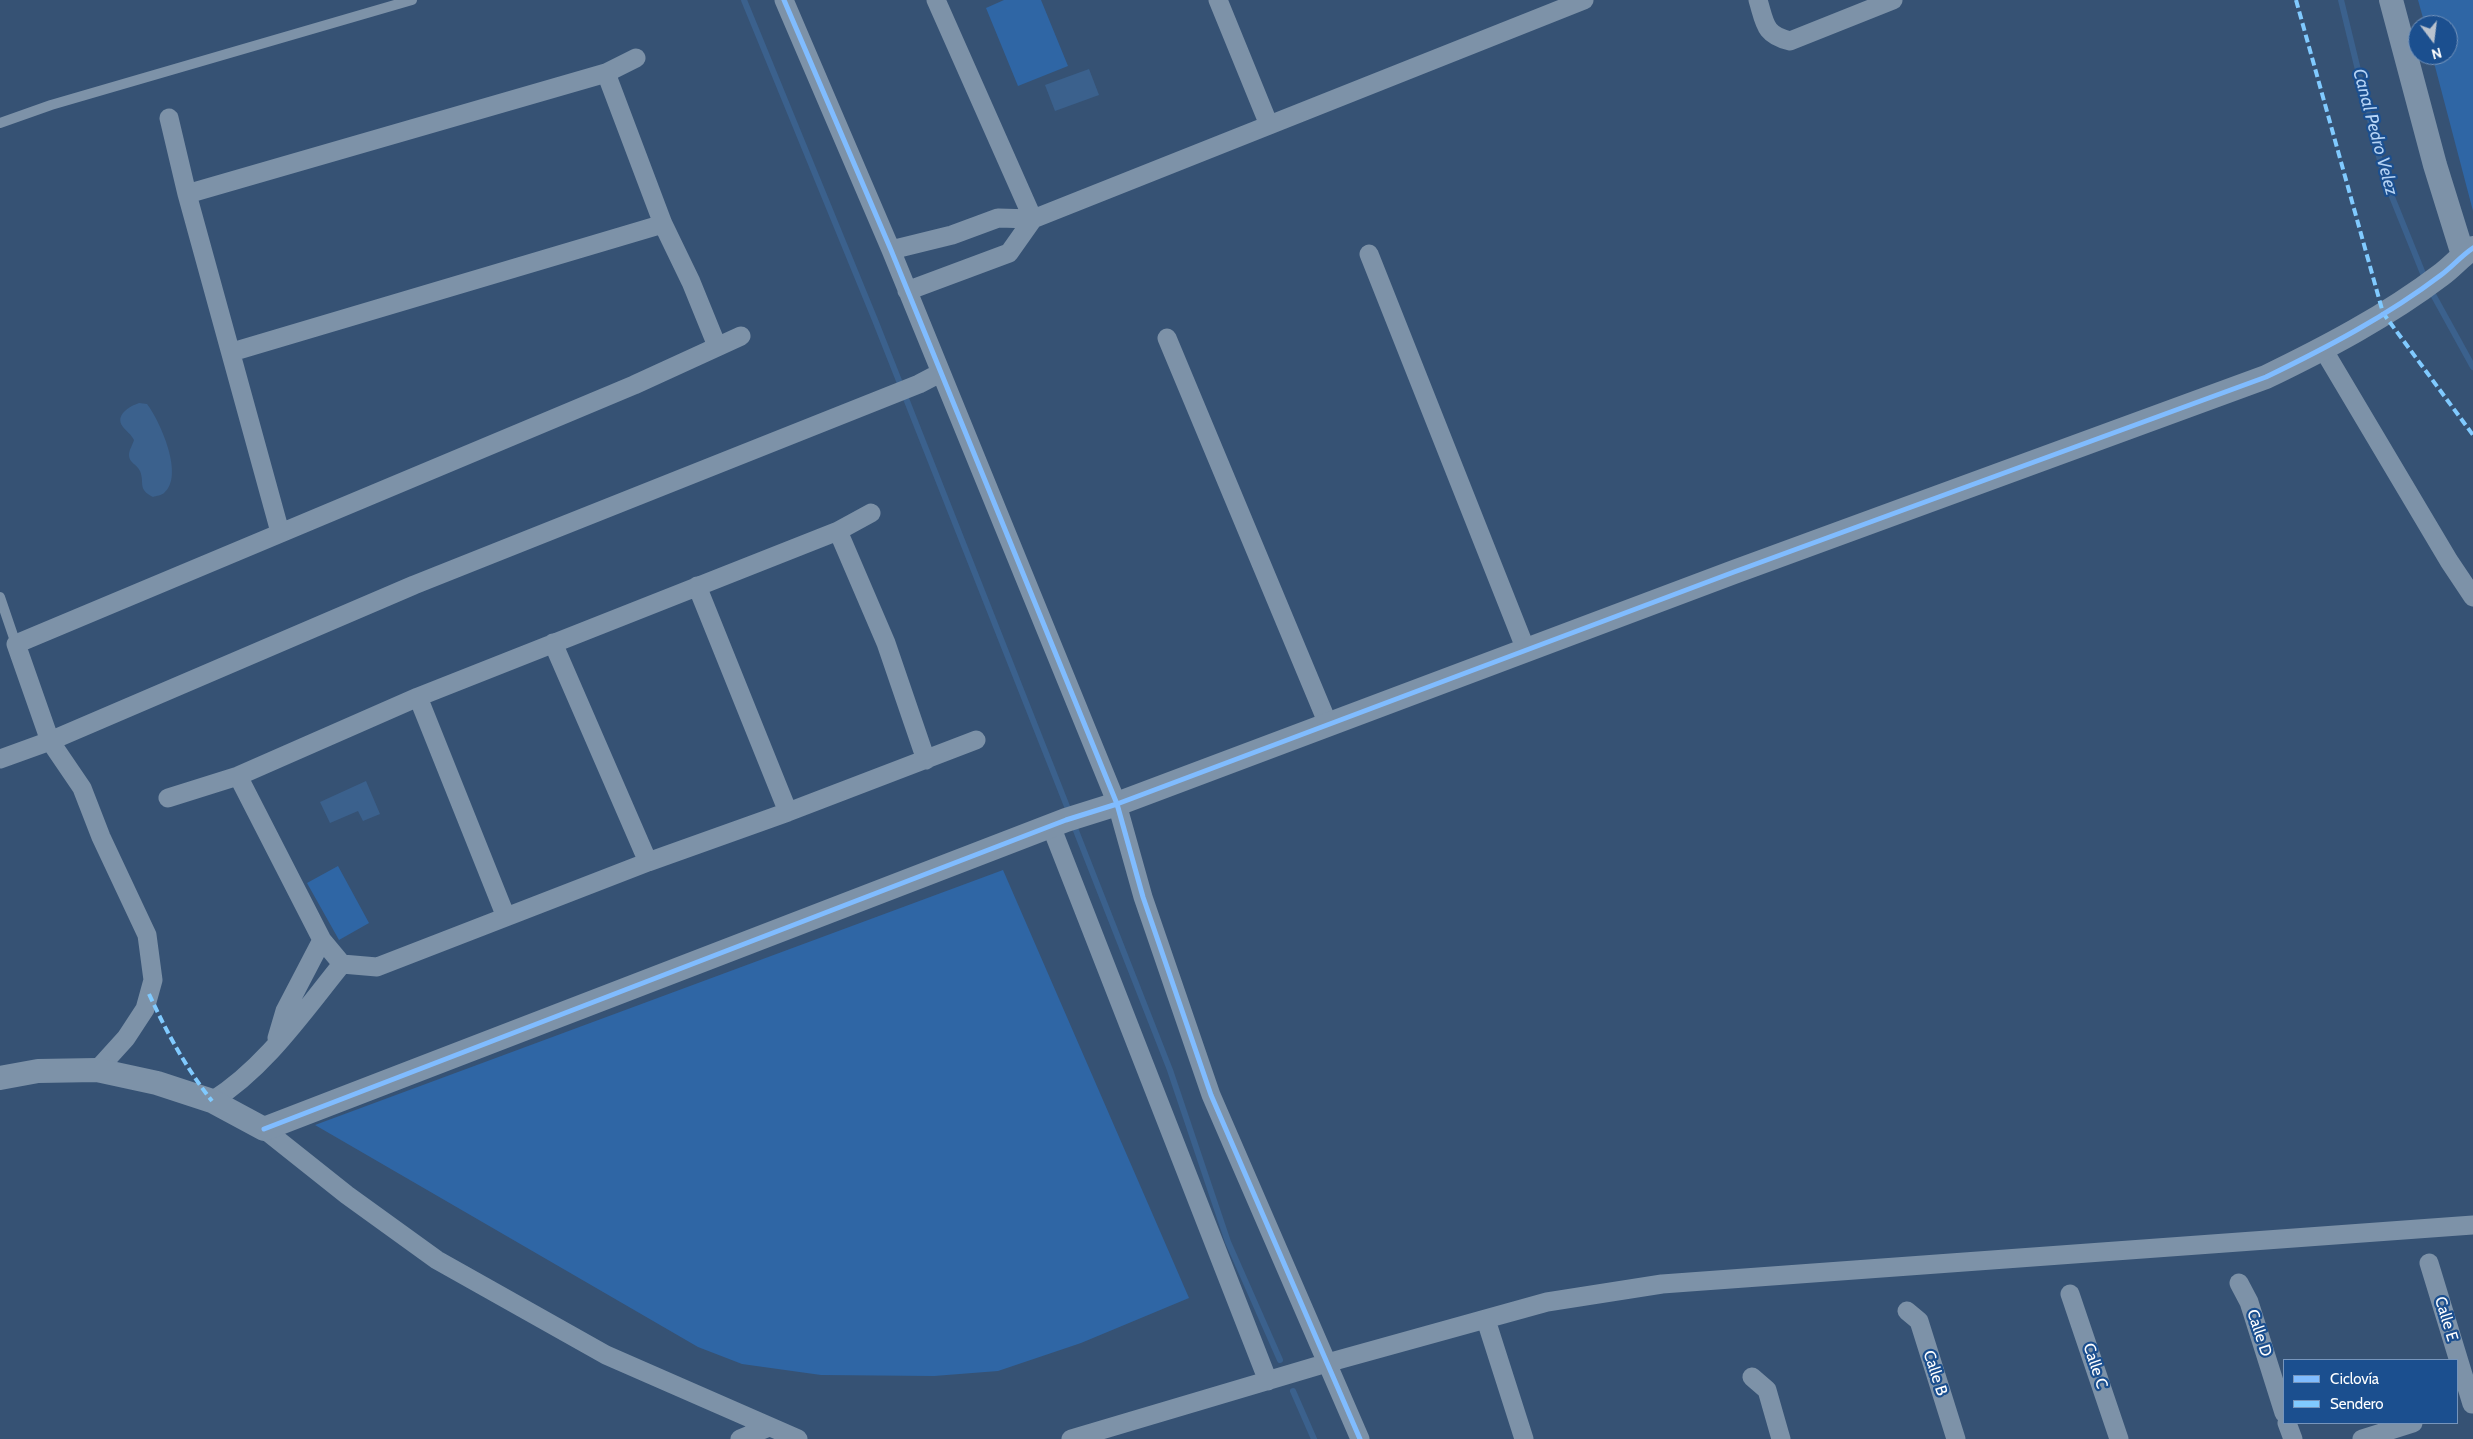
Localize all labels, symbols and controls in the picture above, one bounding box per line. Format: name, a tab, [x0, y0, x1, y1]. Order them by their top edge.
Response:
north arrow	[2408, 15, 2458, 65]
text: N	[2430, 44, 2444, 63]
water label: Canal Pedro Velez	[2348, 66, 2402, 198]
street label: Calle E	[2430, 1294, 2462, 1344]
street label: Calle D	[2242, 1307, 2276, 1359]
street label: Calle C	[2079, 1341, 2111, 1391]
street label: Calle B	[1919, 1348, 1951, 1398]
legend	[2283, 1359, 2458, 1424]
text: Ciclovía	[2330, 1370, 2379, 1388]
text: Sendero	[2330, 1395, 2384, 1413]

